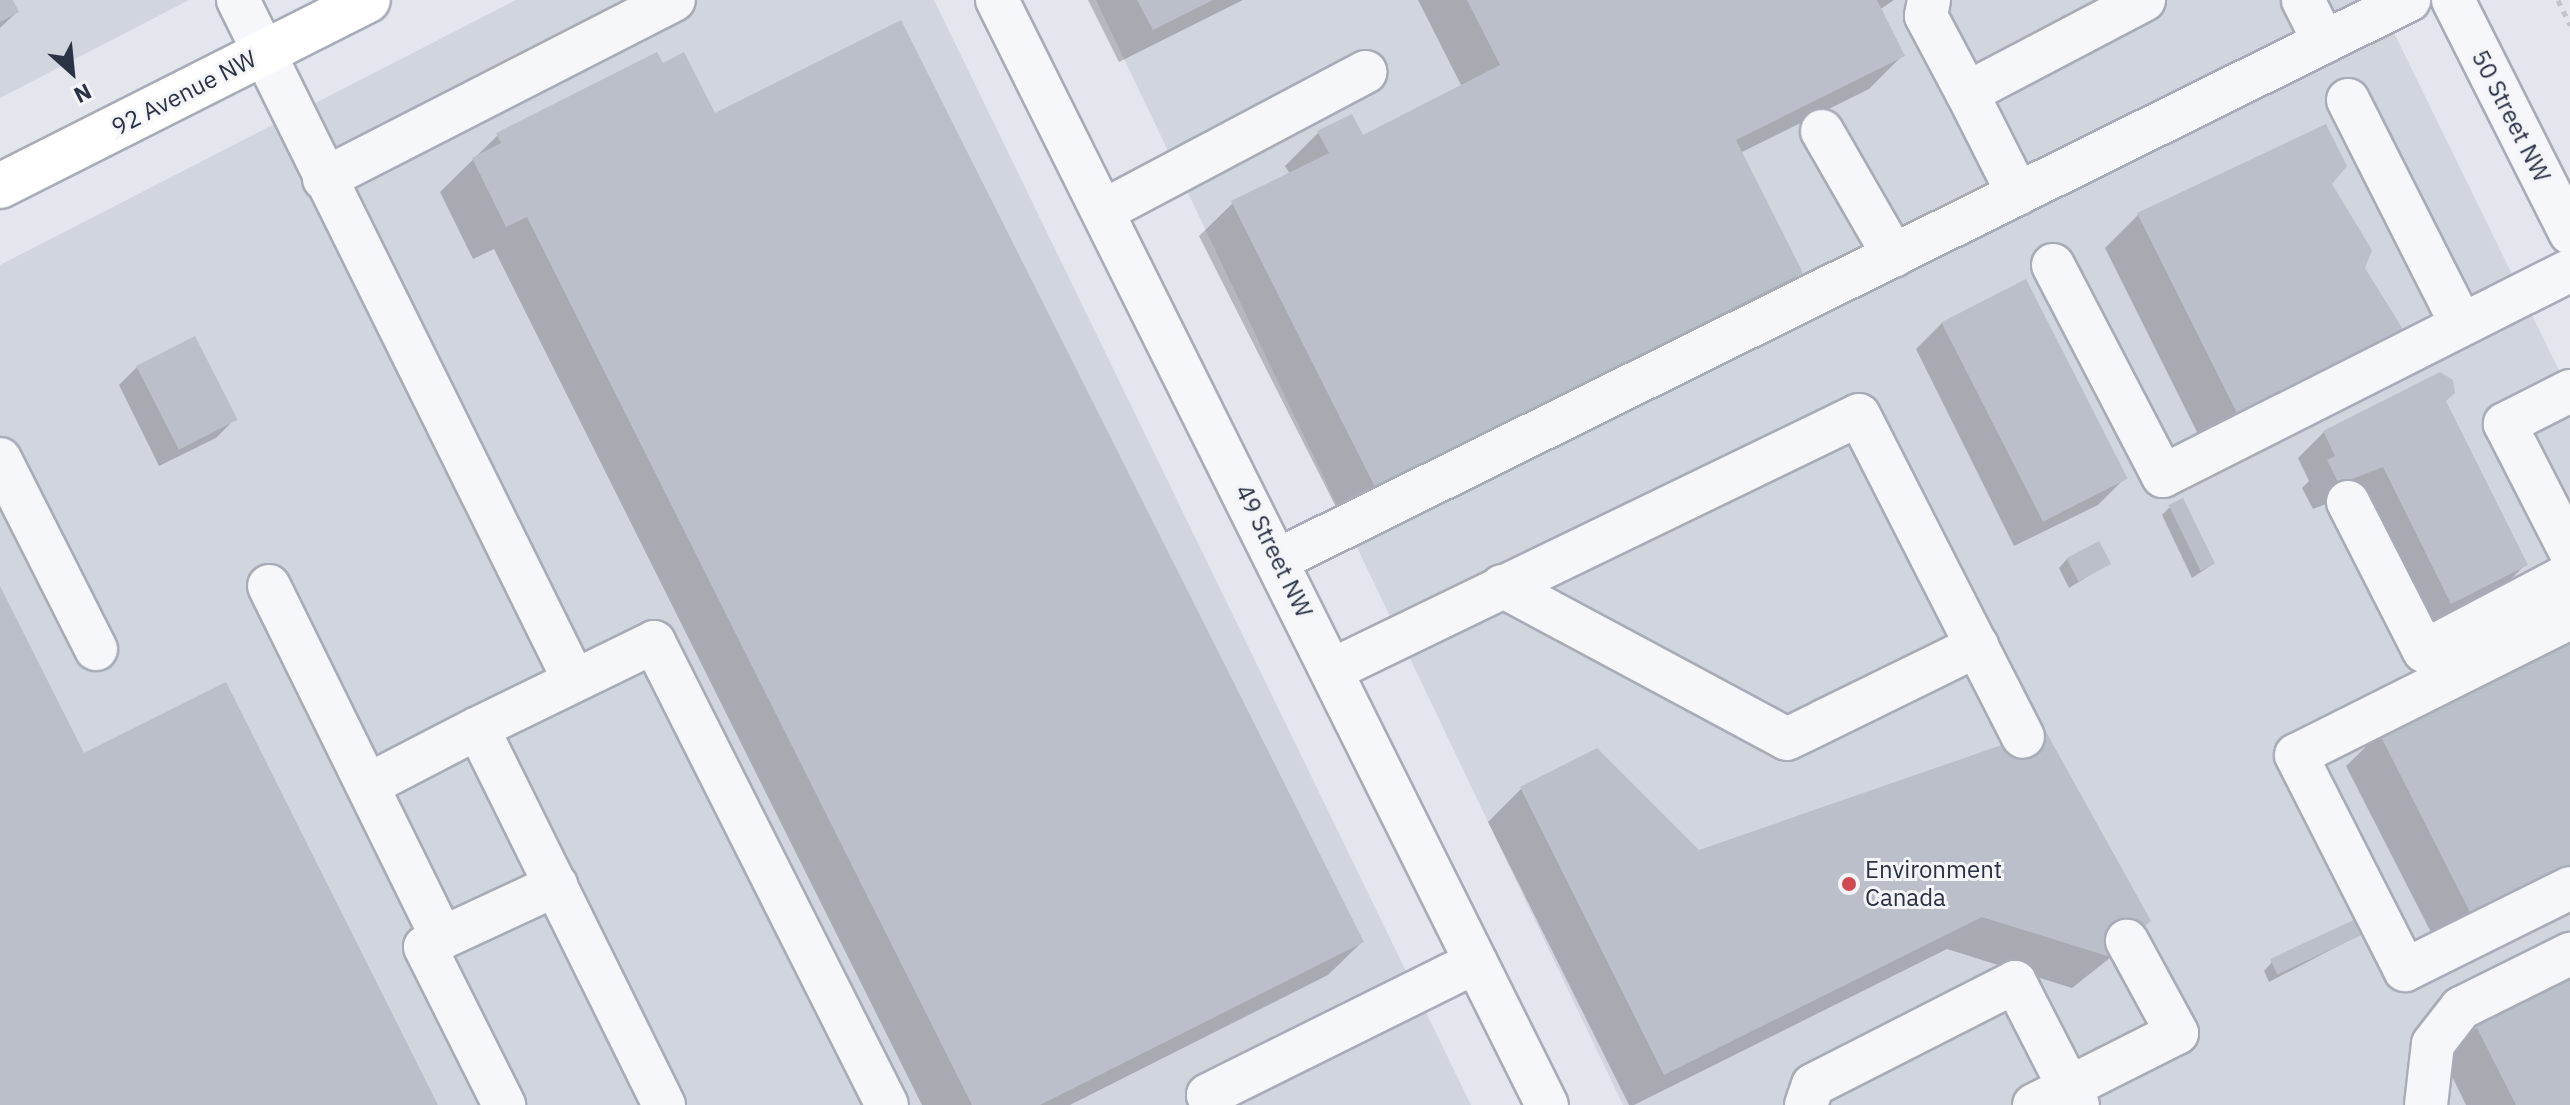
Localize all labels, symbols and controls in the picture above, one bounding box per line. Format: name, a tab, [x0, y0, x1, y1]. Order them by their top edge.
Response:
north arrow	[32, 32, 112, 112]
street label: 92 Avenue NW	[107, 44, 261, 142]
street label: 50 Street NW	[2465, 45, 2557, 187]
text: N	[69, 77, 97, 110]
street label: 49 Street NW	[1229, 480, 1319, 622]
place label: Environment Canada	[1865, 856, 2002, 912]
marker: Environment Canada	[1840, 875, 1858, 893]

